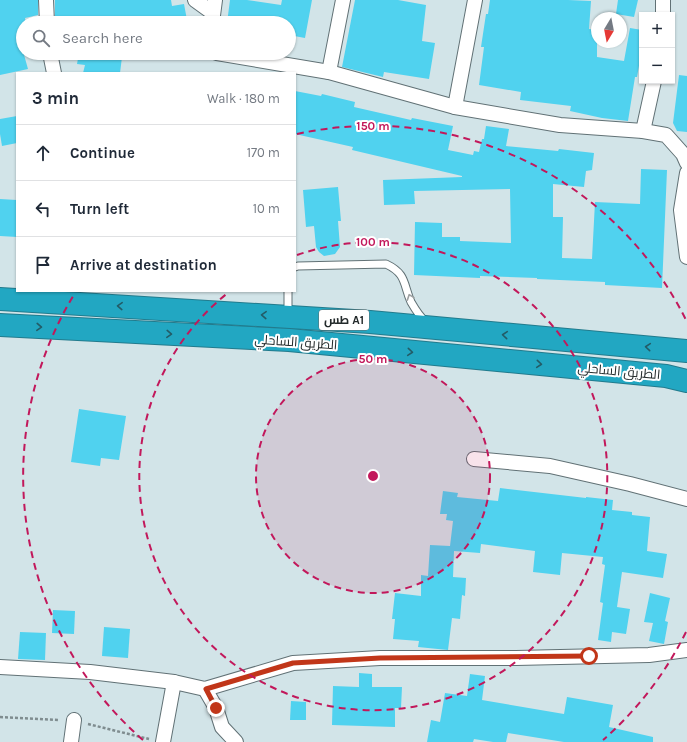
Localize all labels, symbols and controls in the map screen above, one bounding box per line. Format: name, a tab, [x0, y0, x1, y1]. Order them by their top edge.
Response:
north arrow	[591, 12, 627, 48]
map controls	[639, 12, 675, 84]
button: +	[639, 12, 675, 48]
search box	[16, 16, 296, 60]
icon: search	[30, 27, 52, 49]
text: Search here	[62, 29, 143, 47]
button: −	[639, 48, 675, 84]
text: 3 min	[32, 88, 79, 108]
text: Walk · 180 m	[207, 91, 280, 106]
text: 150 m	[356, 119, 390, 133]
icon: ahead	[32, 142, 54, 164]
text: Continue	[70, 144, 135, 162]
text: 170 m	[247, 145, 280, 160]
icon: left	[32, 198, 54, 220]
text: Turn left	[70, 200, 129, 218]
text: 10 m	[253, 201, 280, 216]
text: 100 m	[356, 235, 390, 249]
icon: arrive	[32, 254, 54, 276]
text: Arrive at destination	[70, 256, 217, 274]
one-way arrow	[406, 293, 415, 300]
one-way arrow	[117, 302, 123, 311]
road number: طس A1	[319, 310, 369, 330]
one-way arrow	[261, 311, 267, 320]
one-way arrow	[36, 323, 42, 331]
one-way arrow	[166, 330, 172, 338]
one-way arrow	[502, 330, 508, 339]
street label: الطريق الساحلي	[254, 332, 338, 355]
one-way arrow	[645, 343, 651, 352]
one-way arrow	[407, 347, 413, 356]
text: 50 m	[359, 352, 388, 366]
one-way arrow	[536, 359, 543, 368]
street label: الطريق الساحلي	[577, 360, 661, 385]
centre of rings	[366, 469, 380, 483]
route start	[580, 647, 598, 665]
route end	[207, 699, 225, 717]

